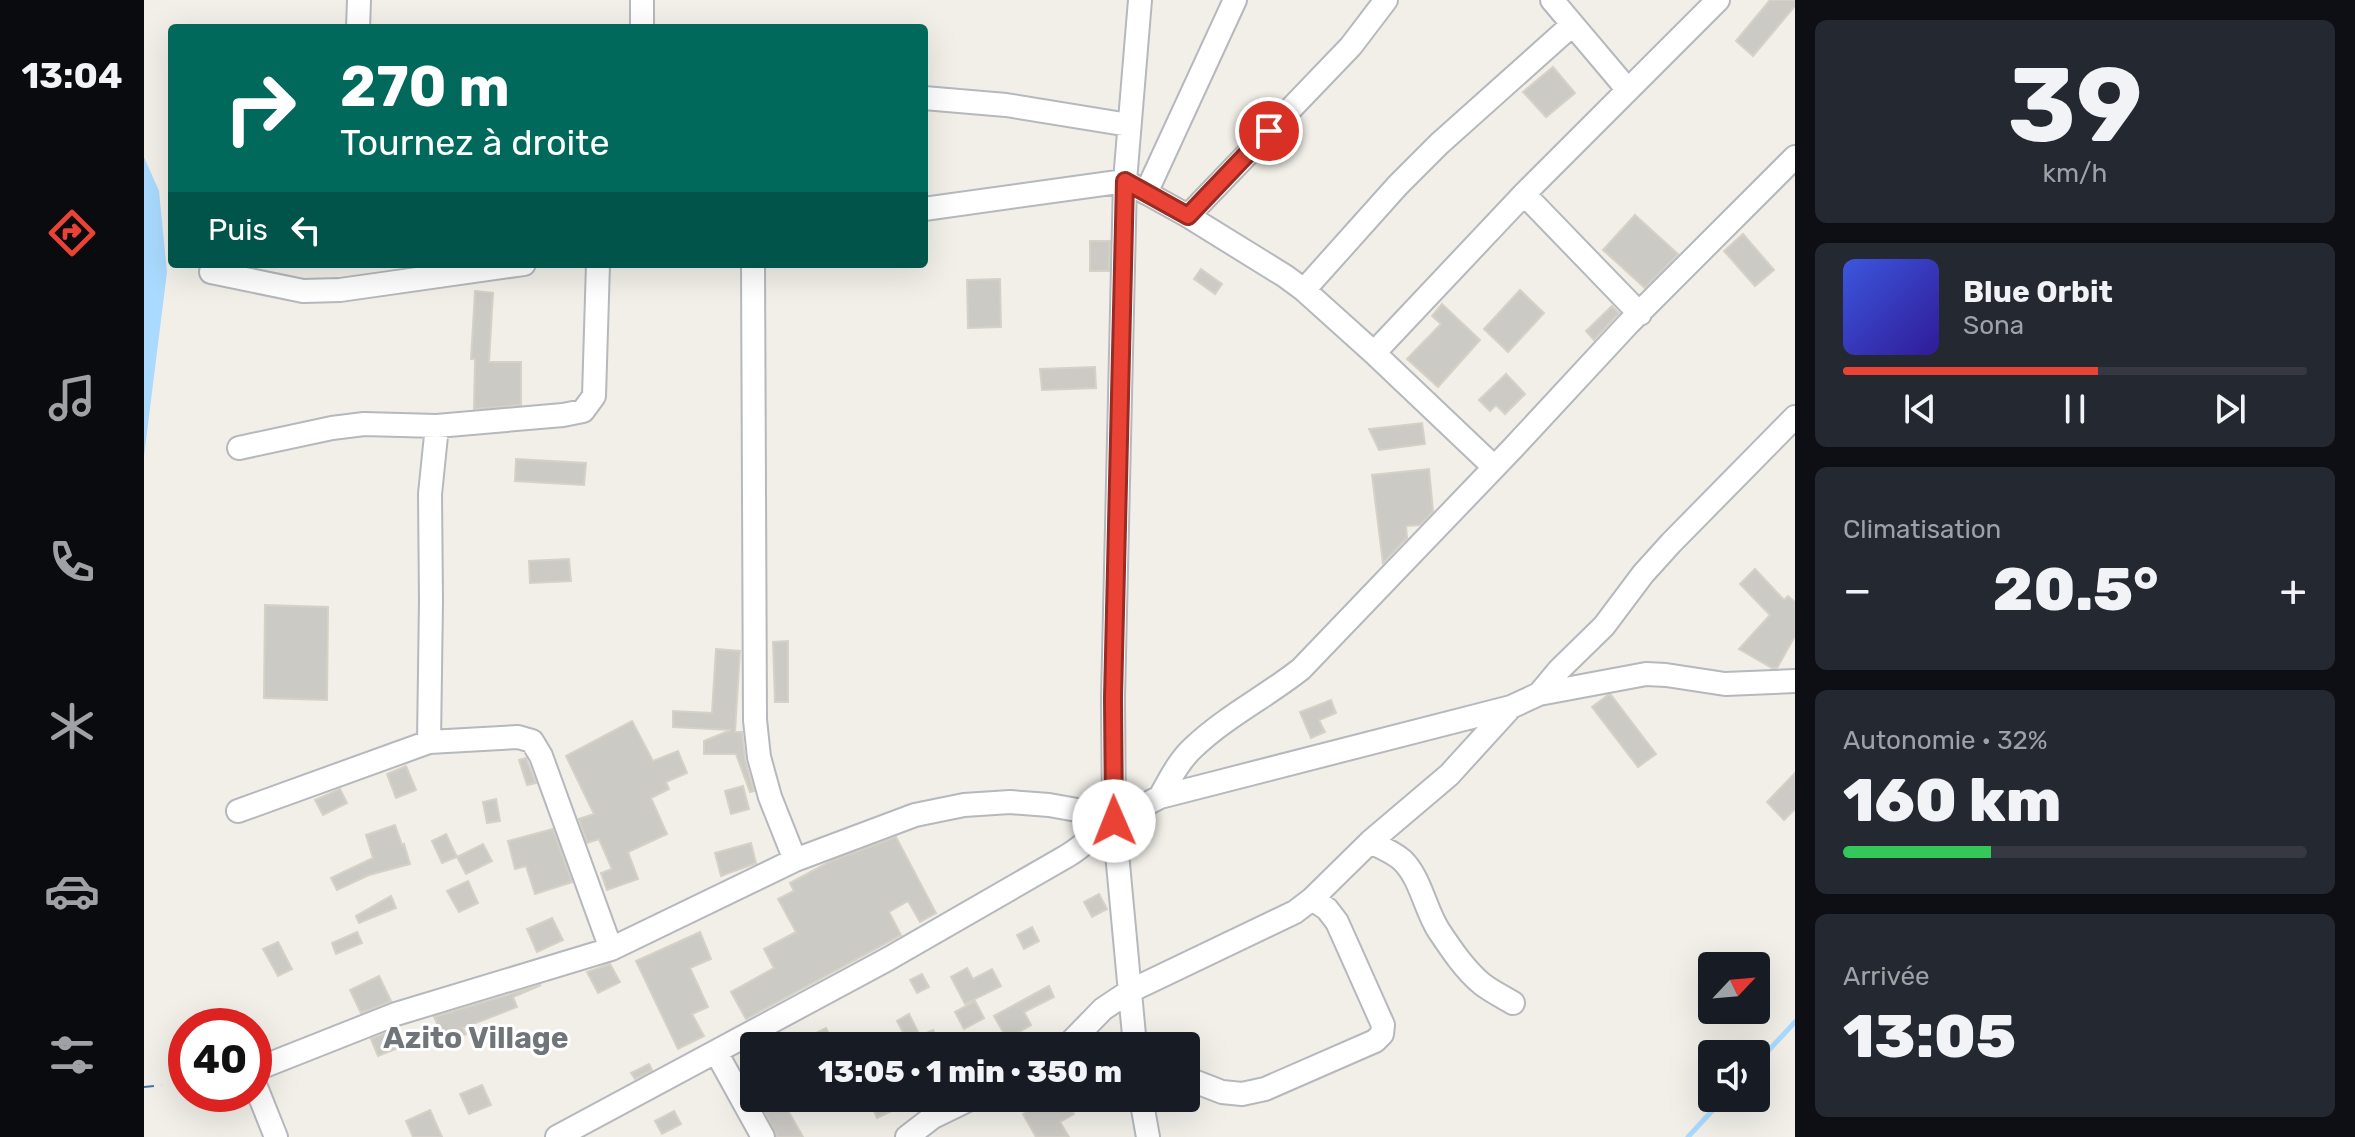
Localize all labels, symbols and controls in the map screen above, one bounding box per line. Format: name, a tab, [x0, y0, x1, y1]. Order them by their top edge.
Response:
text: 39	[2007, 44, 2143, 167]
text: 13:04	[21, 54, 123, 97]
text: 270 m	[340, 54, 510, 120]
icon: right	[208, 56, 312, 160]
pin	[1235, 97, 1303, 165]
icon: arrive	[1247, 109, 1291, 153]
text: Tournez à droite	[340, 121, 610, 164]
text: km/h	[2043, 158, 2107, 189]
icon: directions	[44, 205, 100, 261]
icon: left	[284, 208, 328, 252]
text: Puis	[208, 212, 268, 248]
text: Blue Orbit	[1963, 274, 2113, 310]
text: Sona	[1963, 310, 2024, 341]
icon: music	[44, 370, 100, 426]
icon: previous	[1898, 387, 1942, 431]
icon: pause	[2053, 387, 2097, 431]
icon: next	[2208, 387, 2252, 431]
text: Climatisation	[1843, 514, 2001, 545]
icon: phone	[44, 534, 100, 590]
text: 20.5°	[1993, 554, 2158, 625]
text: −	[1843, 564, 1872, 616]
text: +	[2280, 564, 2307, 616]
icon: climate	[44, 698, 100, 754]
text: Autonomie · 32%	[1843, 725, 2048, 756]
text: 160 km	[1843, 765, 2061, 836]
position arrow	[1072, 779, 1156, 863]
icon: car	[44, 863, 100, 919]
north arrow	[1698, 952, 1770, 1024]
map controls	[1698, 952, 1770, 1112]
text: Arrivée	[1843, 961, 1930, 992]
text: 13:05	[1843, 1001, 2016, 1072]
speed limit sign: 40	[168, 1008, 272, 1112]
district label: Azito Village	[383, 1020, 569, 1056]
icon: filters	[44, 1027, 100, 1083]
button: sound	[1698, 1040, 1770, 1112]
text: 13:05 · 1 min · 350 m	[818, 1054, 1122, 1090]

